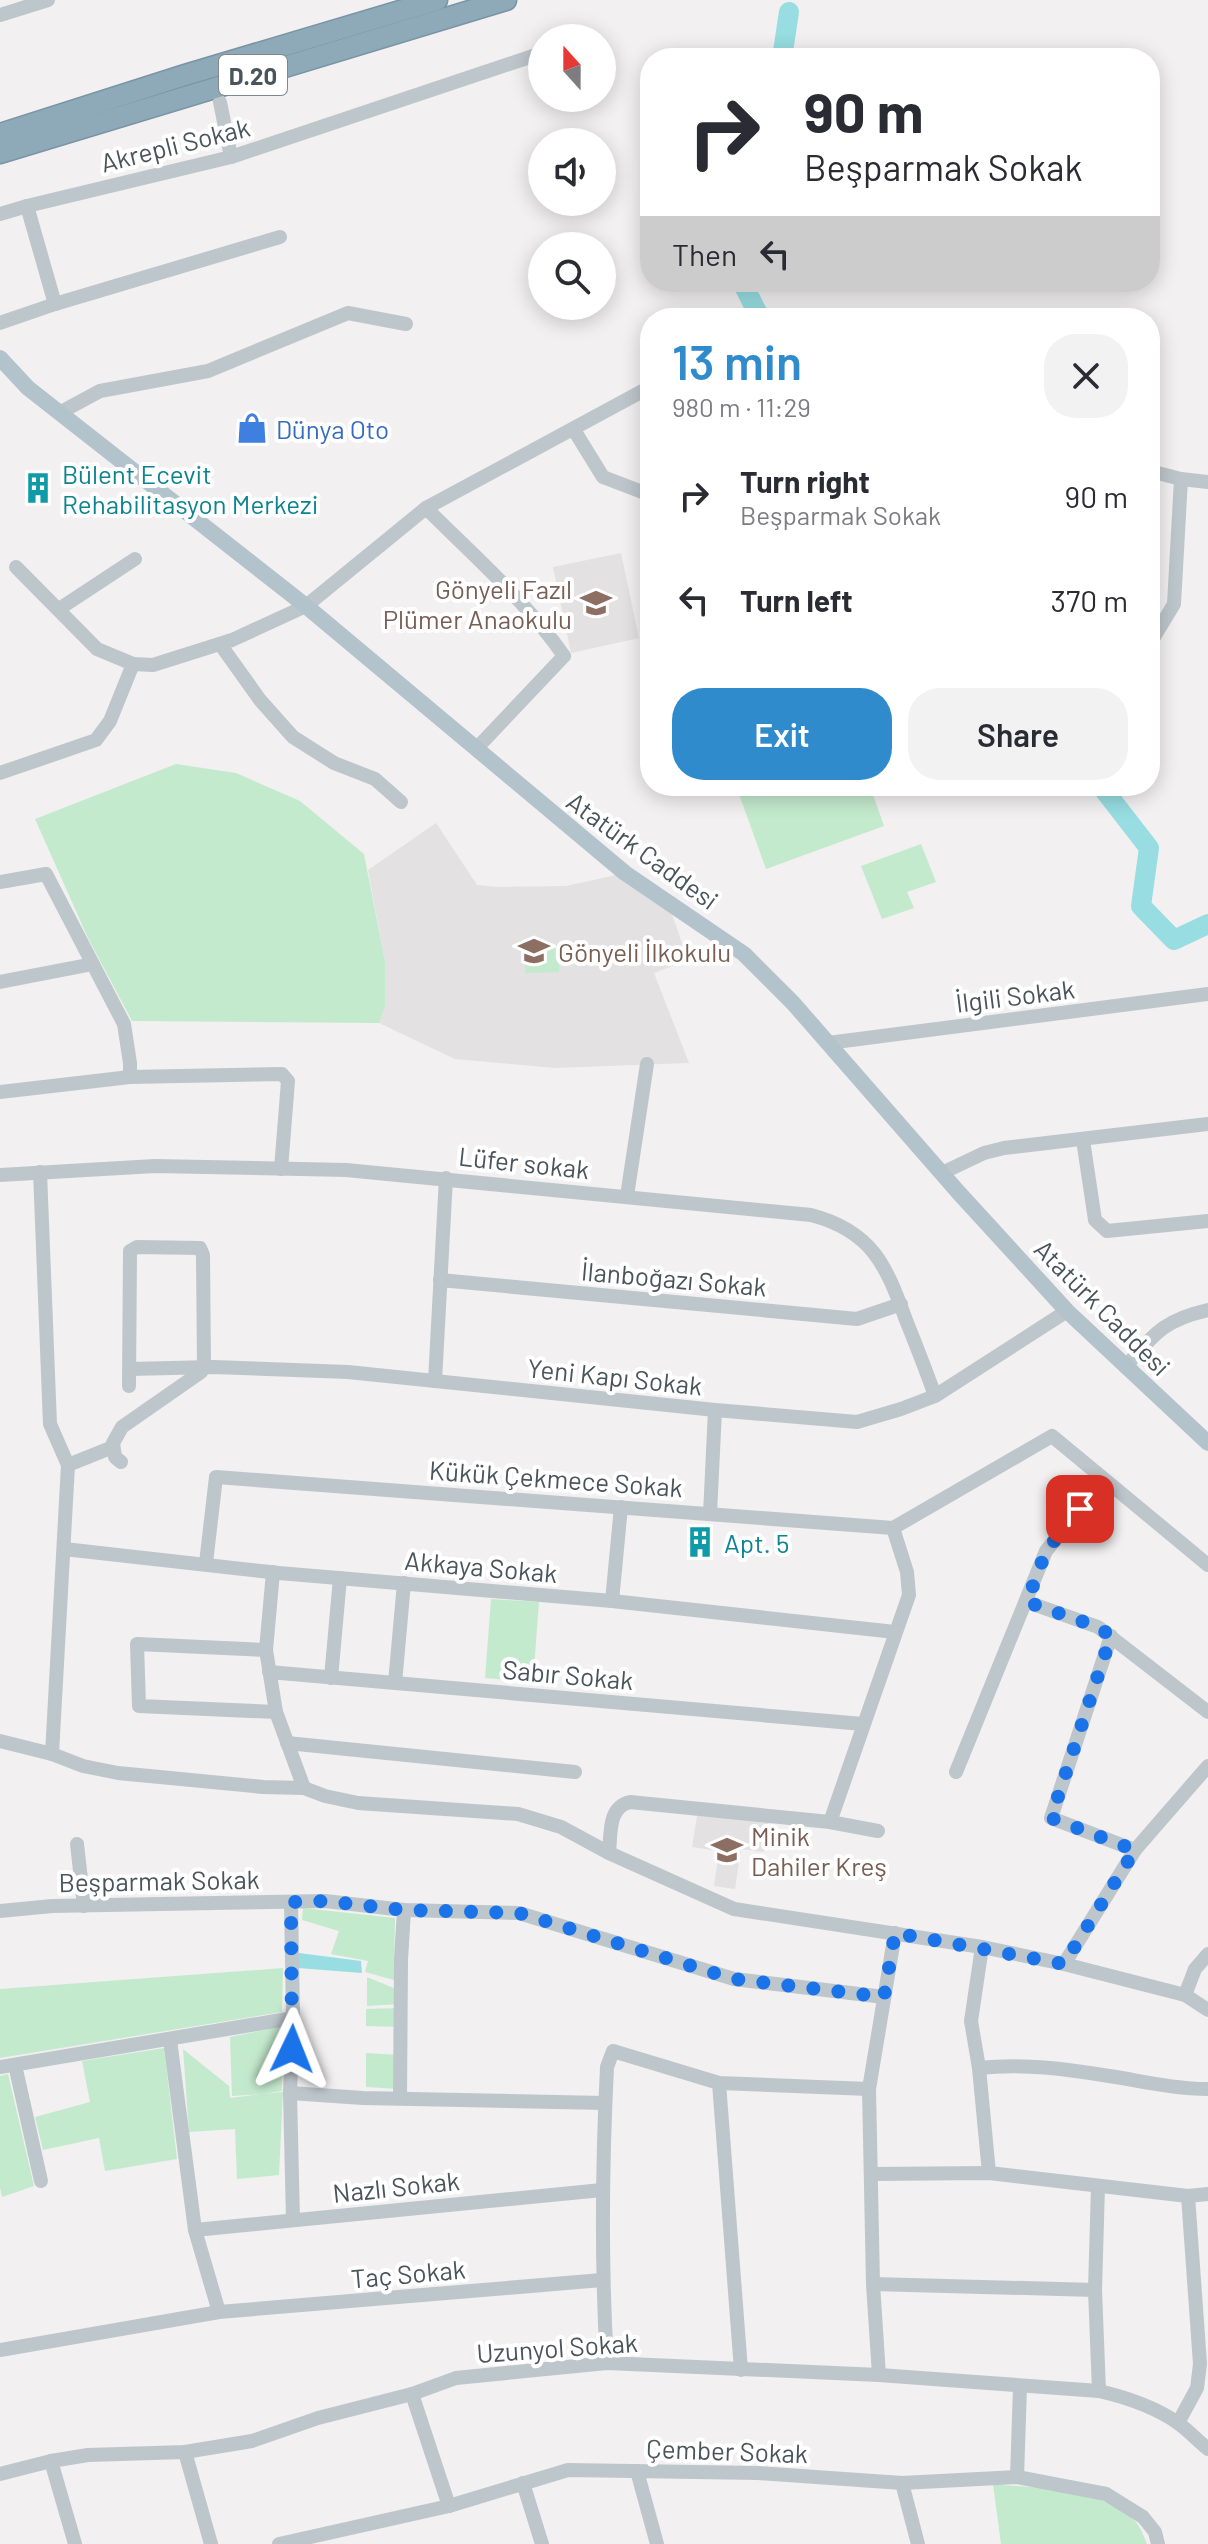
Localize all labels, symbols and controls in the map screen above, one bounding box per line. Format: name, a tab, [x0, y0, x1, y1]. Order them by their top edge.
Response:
north arrow	[528, 24, 616, 112]
map controls	[528, 24, 616, 320]
road number: D.20	[219, 55, 287, 95]
text: 90 m	[804, 77, 924, 144]
icon: right	[672, 80, 776, 184]
street label: Akrepli Sokak	[97, 110, 253, 178]
button: sound	[528, 128, 616, 216]
text: Beşparmak Sokak	[804, 145, 1082, 188]
button: search	[528, 232, 616, 320]
icon: left	[753, 232, 797, 276]
text: Then	[672, 236, 737, 272]
text: 13 min	[672, 332, 802, 390]
button: close	[1044, 334, 1128, 418]
text: 980 m · 11:29	[672, 391, 811, 422]
shop icon: Dünya Oto	[235, 411, 269, 445]
place label: Dünya Oto	[276, 413, 389, 444]
place label: Bülent Ecevit Rehabilitasyon Merkezi	[62, 458, 318, 519]
text: Turn right	[740, 463, 870, 499]
building icon: Bülent Ecevit Rehabilitasyon Merkezi	[21, 471, 55, 505]
icon: right	[672, 474, 716, 518]
text: 90 m	[1065, 478, 1128, 514]
text: Beşparmak Sokak	[740, 499, 941, 530]
place label: Gönyeli Fazıl Plümer Anaokulu	[383, 573, 572, 634]
icon: left	[672, 578, 716, 622]
text: Turn left	[740, 582, 853, 618]
text: 370 m	[1051, 582, 1128, 618]
school or university icon: Gönyeli Fazıl Plümer Anaokulu	[579, 586, 613, 620]
button: Exit	[672, 688, 892, 780]
button: Share	[908, 688, 1128, 780]
street label: Atatürk Caddesi	[561, 785, 725, 915]
school or university icon: Gönyeli İlkokulu	[517, 934, 551, 968]
place label: Gönyeli İlkokulu	[558, 936, 731, 967]
street label: İlgili Sokak	[954, 972, 1076, 1018]
street label: Lüfer sokak	[457, 1140, 591, 1184]
street label: Atatürk Caddesi	[1029, 1233, 1177, 1381]
street label: İlanboğazı Sokak	[580, 1254, 768, 1302]
street label: Yeni Kapı Sokak	[526, 1351, 704, 1401]
street label: Kükük Çekmece Sokak	[428, 1454, 684, 1502]
pin	[1046, 1475, 1114, 1543]
icon: arrive	[1058, 1487, 1102, 1531]
building icon: Apt. 5	[683, 1525, 717, 1559]
place label: Apt. 5	[724, 1527, 789, 1558]
street label: Akkaya Sokak	[403, 1544, 559, 1588]
street label: Sabır Sokak	[501, 1653, 635, 1695]
place label: Minik Dahiler Kreş	[751, 1820, 887, 1881]
school or university icon: Minik Dahiler Kreş	[710, 1833, 744, 1867]
street label: Beşparmak Sokak	[58, 1863, 260, 1897]
position arrow	[250, 2007, 334, 2091]
street label: Nazlı Sokak	[331, 2164, 461, 2208]
street label: Taç Sokak	[349, 2253, 467, 2293]
street label: Uzunyol Sokak	[475, 2326, 639, 2368]
street label: Çember Sokak	[645, 2432, 809, 2468]

